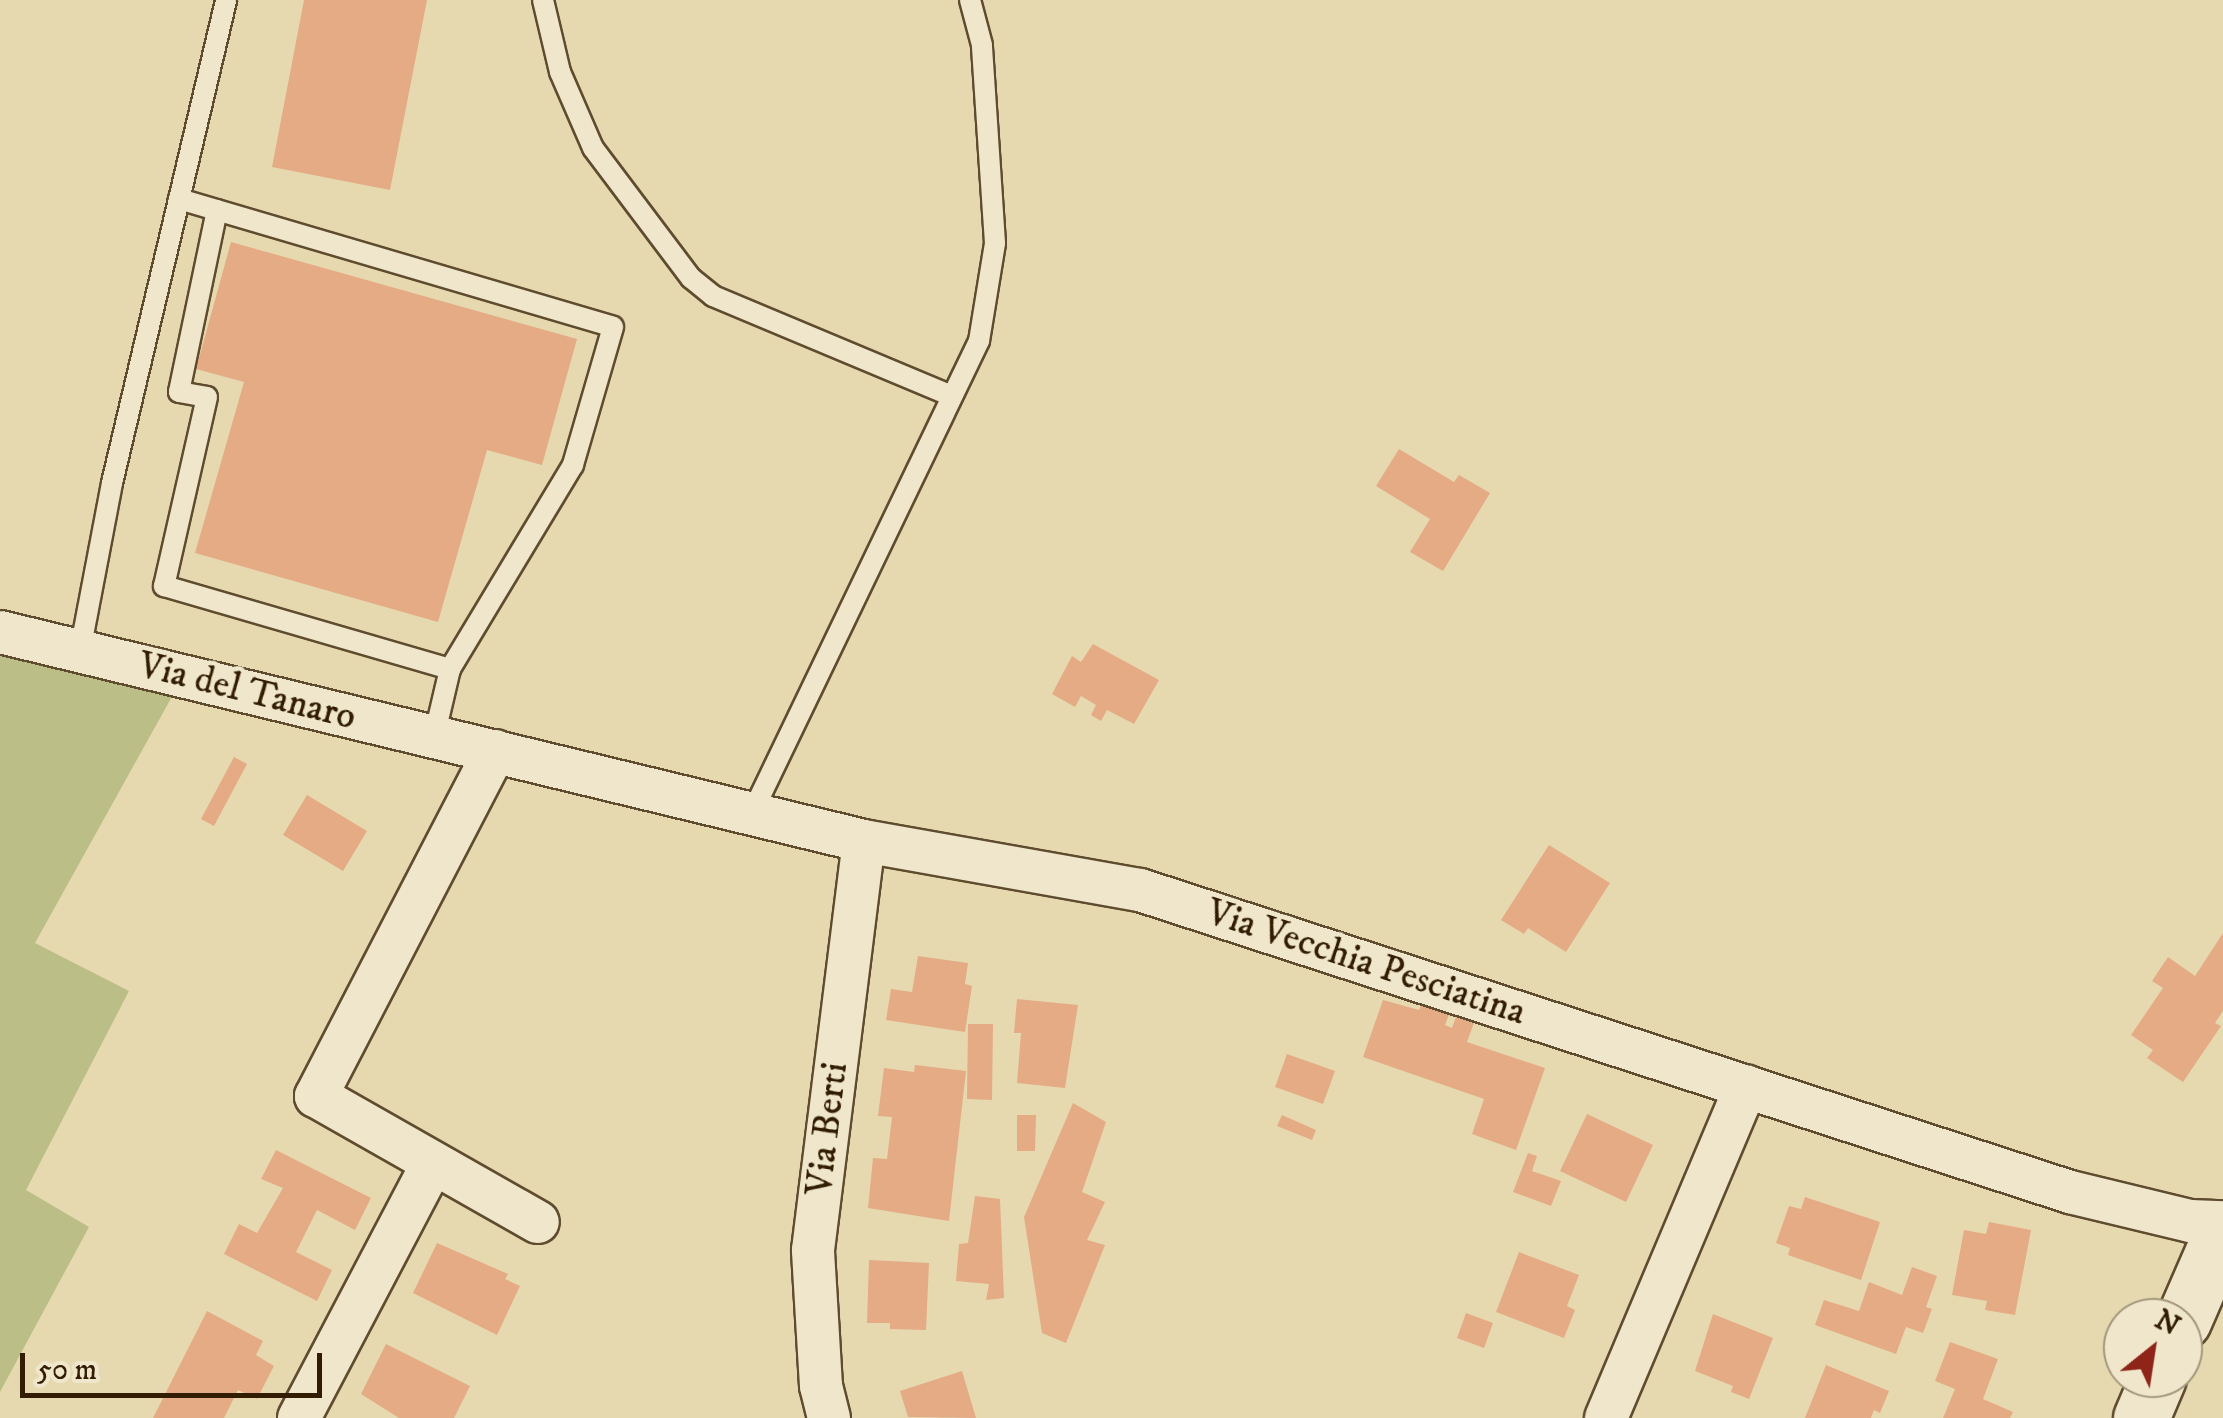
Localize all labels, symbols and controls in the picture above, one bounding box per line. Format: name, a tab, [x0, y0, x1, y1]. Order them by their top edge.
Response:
street label: Via del Tanaro	[134, 643, 360, 741]
street label: Via Vecchia Pesciatina	[1201, 890, 1531, 1036]
street label: Via Berti	[797, 1060, 859, 1198]
north arrow	[2103, 1298, 2203, 1398]
text: N	[2149, 1302, 2186, 1344]
scale bar	[25, 1333, 328, 1395]
text: 50 m	[37, 1352, 97, 1389]

